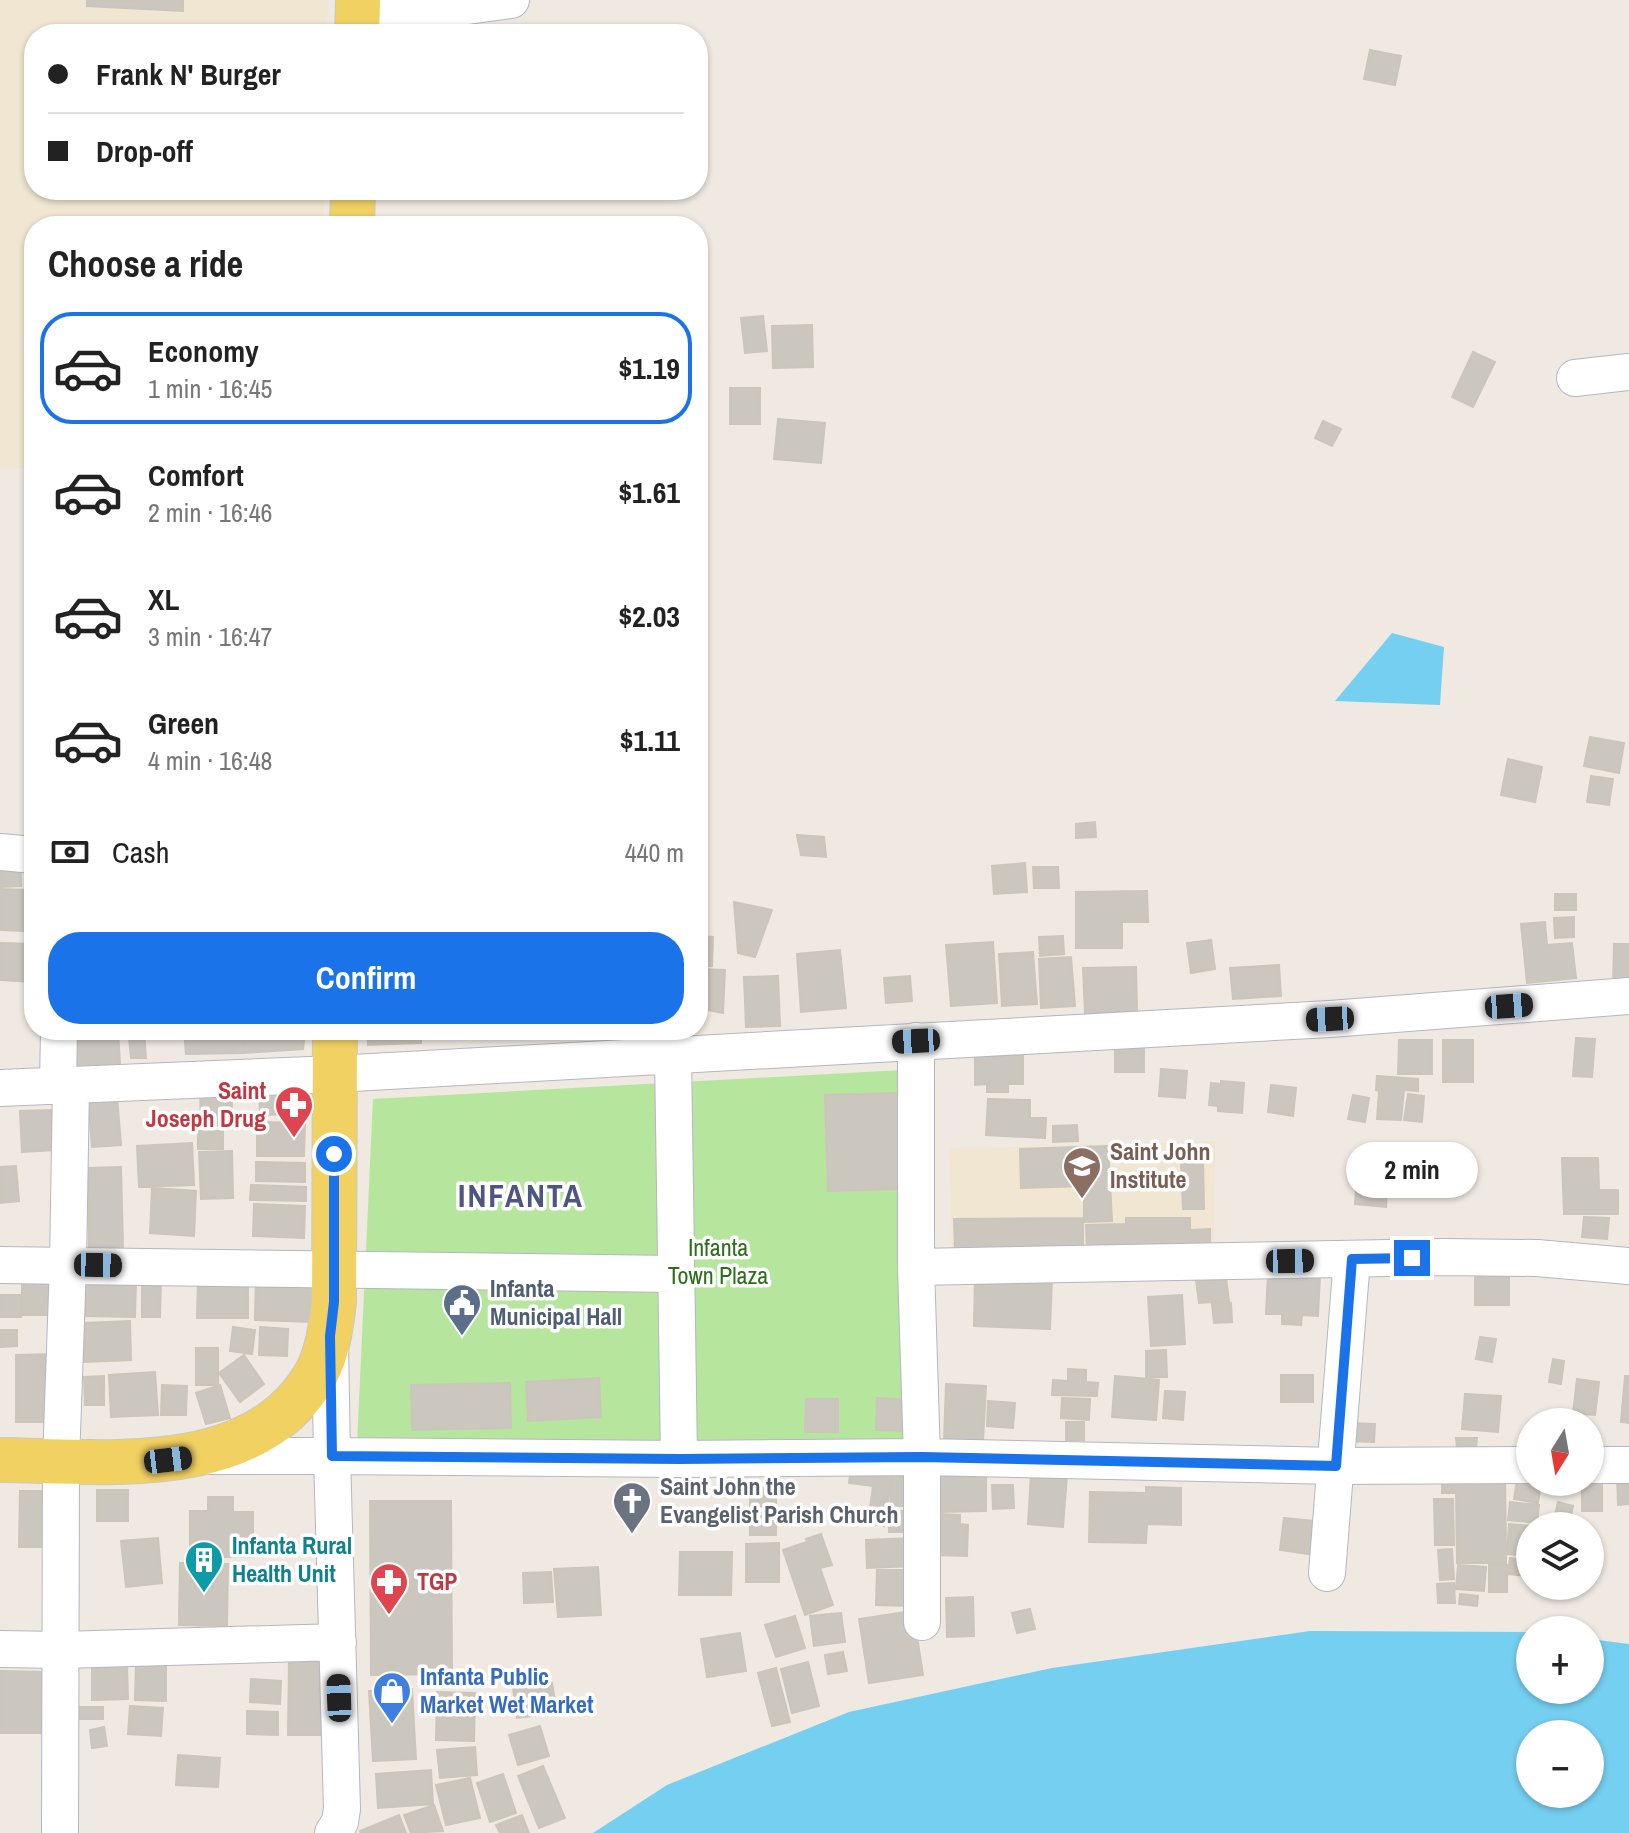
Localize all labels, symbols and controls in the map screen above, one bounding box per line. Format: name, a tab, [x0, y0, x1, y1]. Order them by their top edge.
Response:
text: Frank N' Burger	[96, 54, 281, 94]
text: Drop-off	[96, 131, 193, 171]
text: Choose a ride	[48, 240, 243, 288]
text: Economy	[148, 331, 259, 371]
icon: car	[52, 332, 124, 404]
text: $1.19	[618, 348, 680, 388]
text: 1 min · 16:45	[148, 371, 272, 406]
text: Comfort	[148, 455, 244, 495]
icon: car	[52, 456, 124, 528]
text: $1.61	[618, 472, 680, 512]
text: 2 min · 16:46	[148, 495, 272, 530]
text: XL	[148, 579, 179, 619]
icon: car	[52, 580, 124, 652]
text: $2.03	[618, 596, 680, 636]
text: 3 min · 16:47	[148, 619, 272, 654]
text: Green	[148, 703, 219, 743]
icon: car	[52, 704, 124, 776]
text: $1.11	[620, 720, 680, 760]
text: 4 min · 16:48	[148, 743, 272, 778]
icon: cash	[48, 830, 92, 874]
text: Cash	[112, 832, 169, 872]
text: 440 m	[625, 835, 684, 870]
button: Confirm	[48, 932, 684, 1024]
car	[1484, 992, 1534, 1020]
car	[1305, 1006, 1355, 1032]
car	[891, 1028, 941, 1054]
place label: Saint Joseph Drug	[146, 1074, 266, 1134]
pharmacy icon: Saint Joseph Drug	[273, 1084, 315, 1139]
place label: Saint John Institute	[1110, 1135, 1211, 1195]
route start	[316, 1136, 352, 1172]
callout: 2 min	[1346, 1142, 1478, 1198]
school or university icon: Saint John Institute	[1061, 1145, 1103, 1200]
text: 2 min	[1384, 1152, 1440, 1187]
district label: INFANTA	[458, 1174, 584, 1217]
park label: Infanta Town Plaza	[668, 1231, 768, 1291]
route end	[1394, 1240, 1430, 1276]
car	[1266, 1249, 1314, 1273]
car	[74, 1253, 122, 1277]
place label: Infanta Municipal Hall	[490, 1272, 622, 1332]
public building icon: Infanta Municipal Hall	[441, 1282, 483, 1337]
north arrow	[1516, 1408, 1604, 1496]
map controls	[1516, 1408, 1604, 1808]
car	[143, 1445, 193, 1475]
place label: Saint John the Evangelist Parish Church	[660, 1470, 898, 1530]
church icon: Saint John the Evangelist Parish Church	[611, 1480, 653, 1535]
button: layers	[1516, 1512, 1604, 1600]
place label: Infanta Rural Health Unit	[232, 1529, 352, 1589]
building icon: Infanta Rural Health Unit	[183, 1539, 225, 1594]
pharmacy icon: TGP	[368, 1561, 410, 1616]
place label: TGP	[417, 1565, 457, 1597]
button: +	[1516, 1616, 1604, 1704]
place label: Infanta Public Market Wet Market	[420, 1660, 594, 1720]
shop icon: Infanta Public Market Wet Market	[371, 1670, 413, 1725]
car	[326, 1674, 352, 1722]
button: −	[1516, 1720, 1604, 1808]

